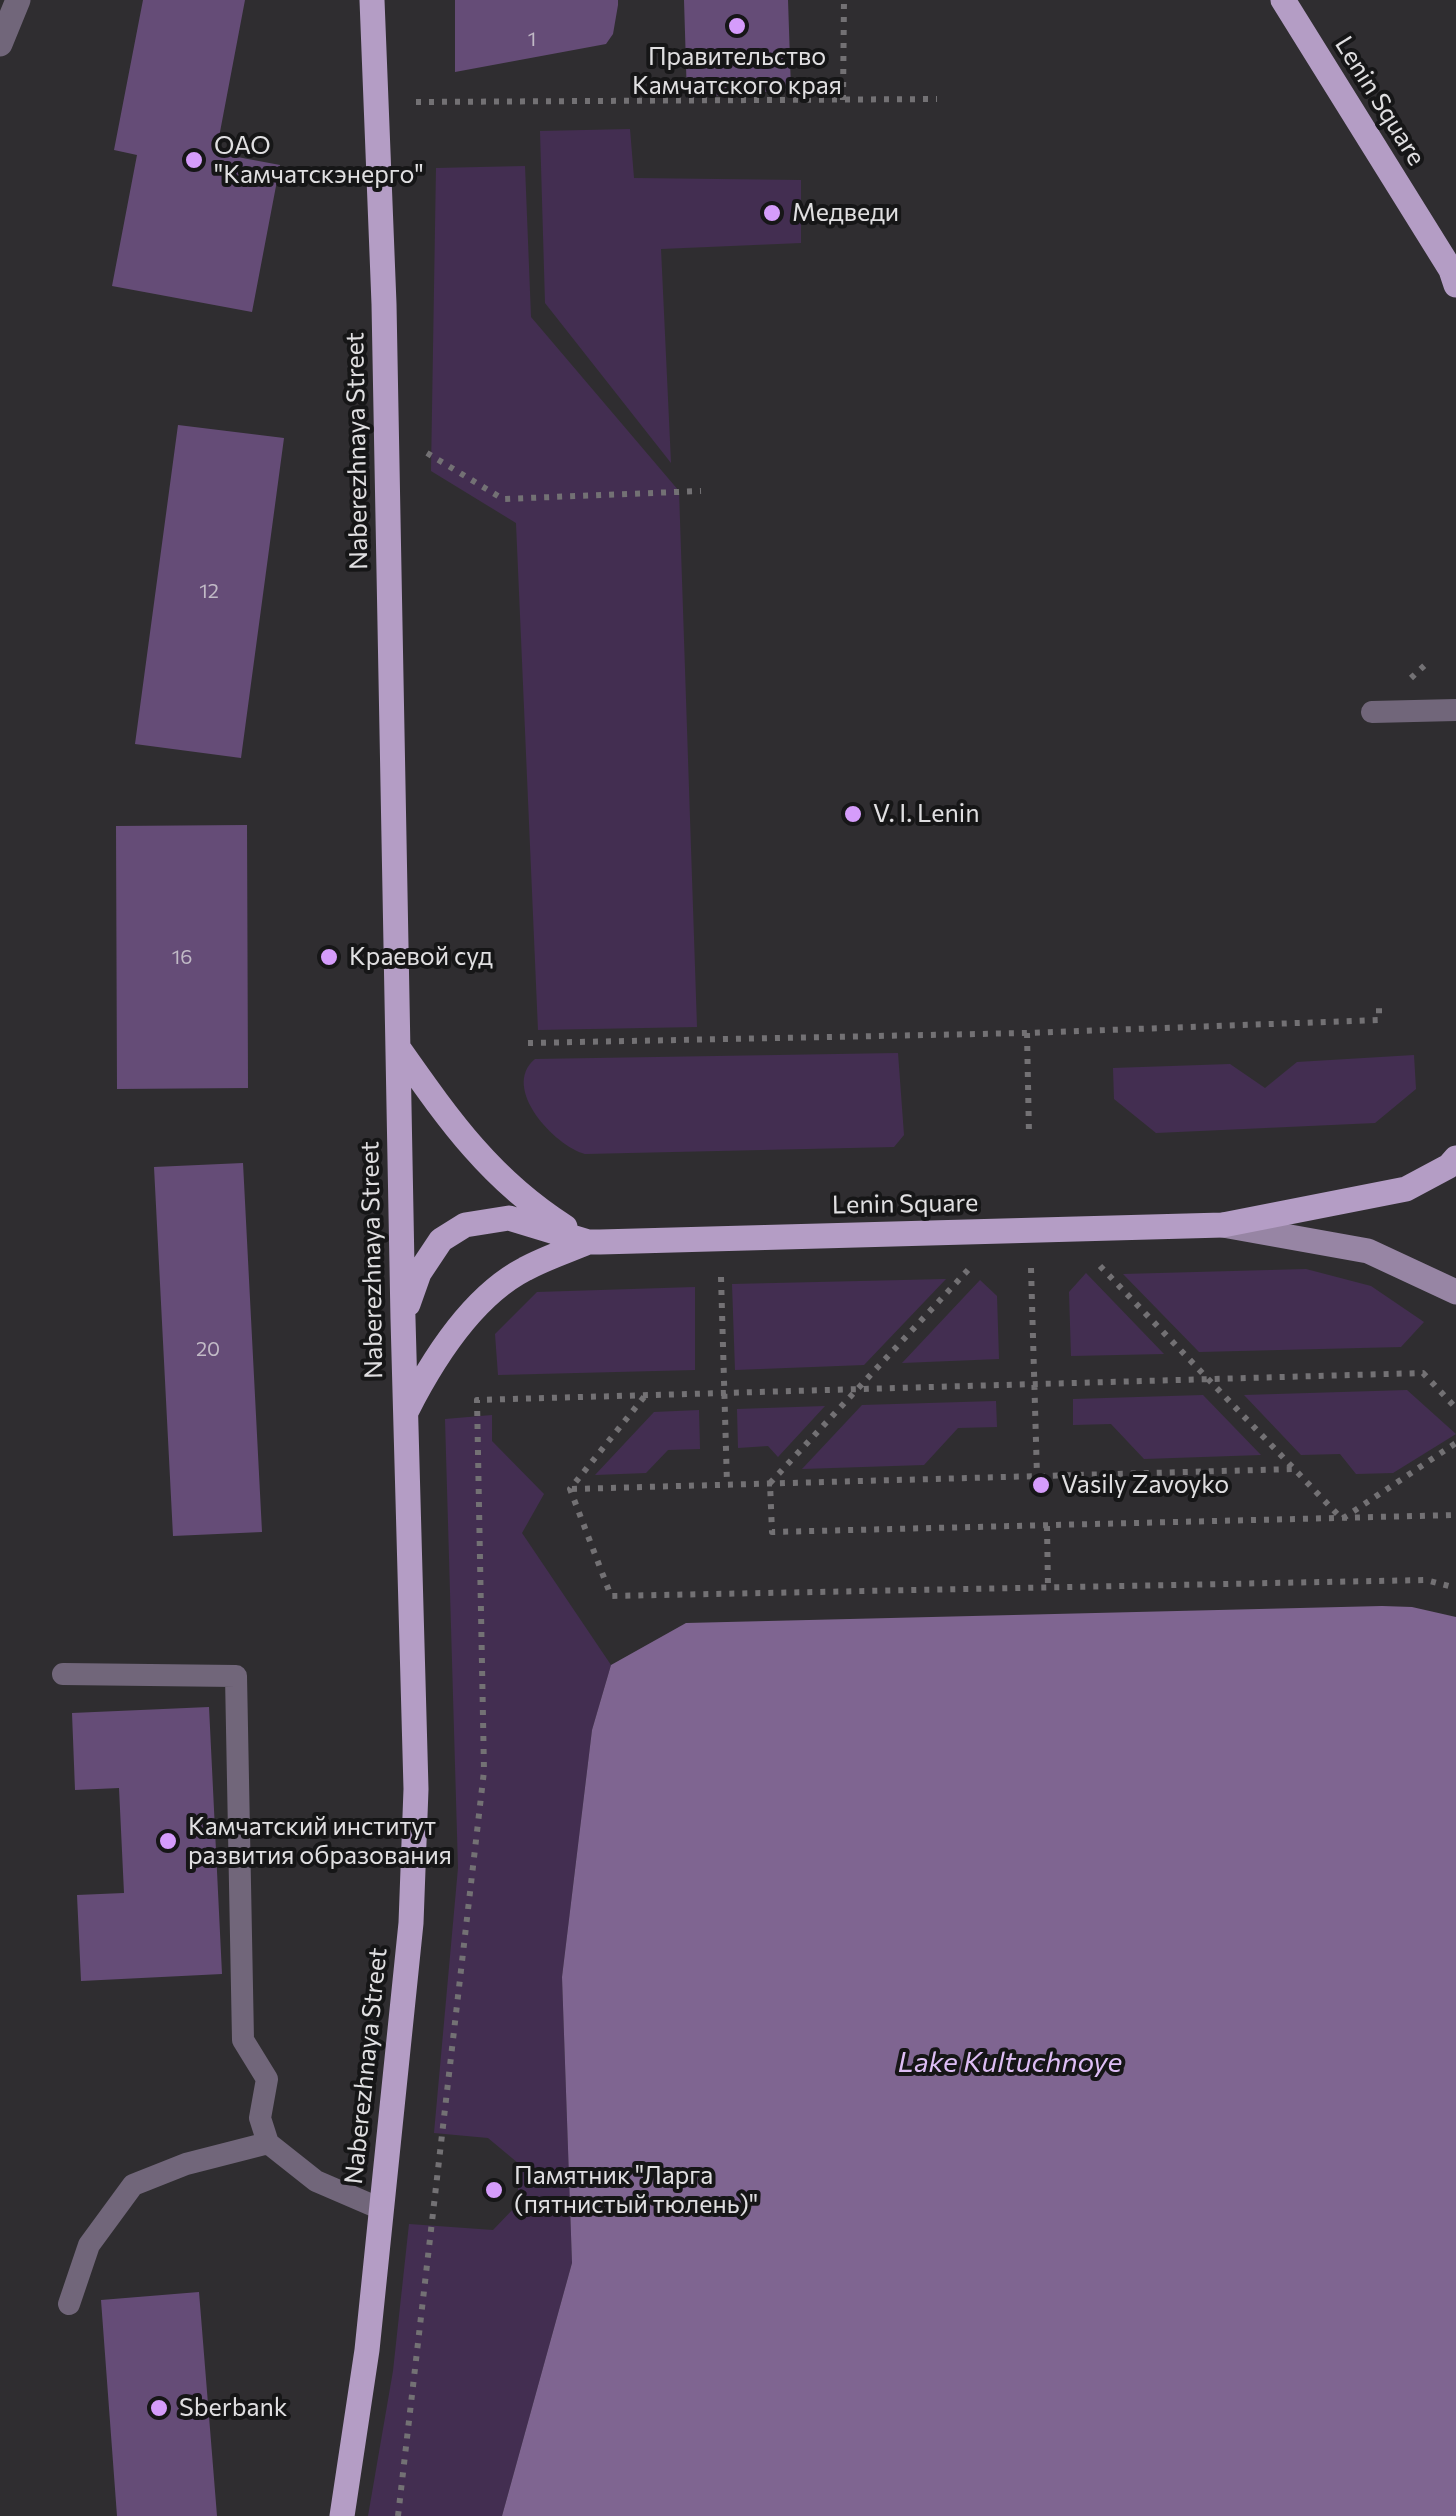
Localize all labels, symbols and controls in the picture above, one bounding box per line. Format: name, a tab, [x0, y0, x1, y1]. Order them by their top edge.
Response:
marker: Правительство Камчатского края	[726, 15, 748, 37]
house number: 1	[528, 27, 536, 51]
street label: Lenin Square	[1328, 31, 1432, 171]
place label: Правительство Камчатского края	[632, 42, 842, 101]
place label: ОАО "Камчатскэнерго"	[214, 131, 424, 190]
marker: ОАО "Камчатскэнерго"	[183, 149, 205, 171]
place label: Медведи	[792, 198, 899, 228]
marker: Медведи	[761, 202, 783, 224]
street label: Naberezhnaya Street	[340, 332, 374, 570]
house number: 12	[199, 579, 219, 603]
place label: V. I. Lenin	[873, 799, 980, 829]
marker: V. I. Lenin	[842, 803, 864, 825]
place label: Краевой суд	[349, 942, 493, 972]
house number: 16	[172, 945, 192, 969]
marker: Краевой суд	[318, 946, 340, 968]
street label: Naberezhnaya Street	[355, 1141, 389, 1379]
street label: Lenin Square	[832, 1188, 978, 1220]
house number: 20	[196, 1337, 220, 1361]
place label: Vasily Zavoyko	[1061, 1470, 1229, 1500]
marker: Vasily Zavoyko	[1030, 1474, 1052, 1496]
place label: Камчатский институт развития образования	[188, 1812, 452, 1871]
marker: Камчатский институт развития образования	[157, 1830, 179, 1852]
street label: Naberezhnaya Street	[339, 1946, 393, 2186]
water label: Lake Kultuchnoye	[898, 2046, 1122, 2080]
place label: Памятник "Ларга (пятнистый тюлень)"	[514, 2161, 758, 2220]
marker: Памятник "Ларга (пятнистый тюлень)"	[483, 2179, 505, 2201]
place label: Sberbank	[179, 2393, 287, 2423]
marker: Sberbank	[148, 2397, 170, 2419]

